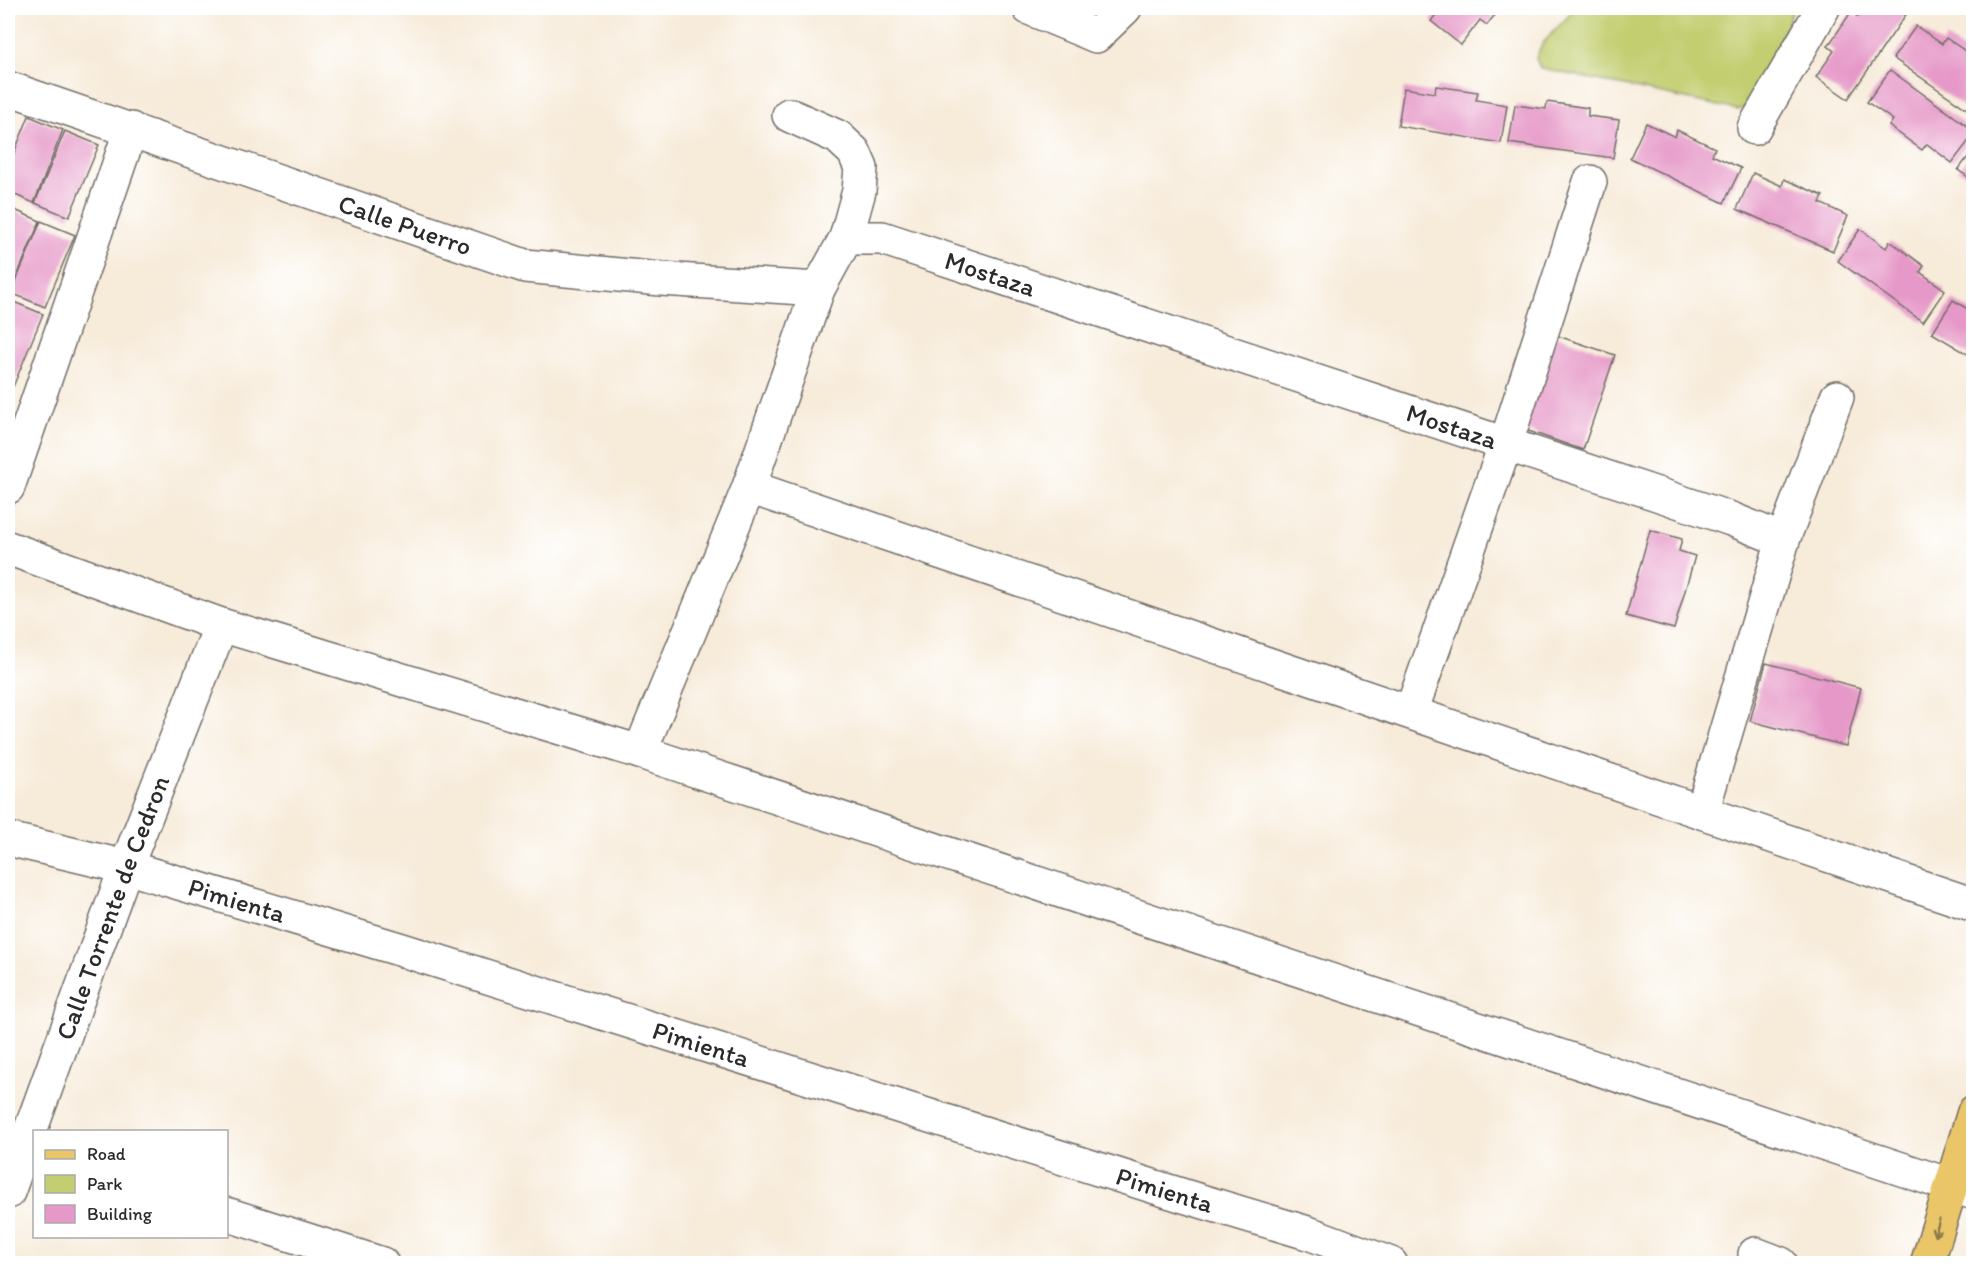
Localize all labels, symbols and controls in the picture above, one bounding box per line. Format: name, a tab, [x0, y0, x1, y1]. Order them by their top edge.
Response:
street label: Calle Puerro	[334, 187, 476, 262]
street label: Mostaza	[941, 244, 1040, 304]
street label: Mostaza	[1402, 396, 1502, 456]
street label: Calle Torrente de Cedron	[49, 770, 177, 1044]
street label: Pimienta	[184, 871, 290, 930]
street label: Pimienta	[649, 1014, 754, 1074]
legend	[33, 1130, 228, 1238]
text: Road	[87, 1143, 126, 1165]
street label: Pimienta	[1112, 1160, 1217, 1220]
text: Park	[87, 1173, 122, 1195]
text: Building	[87, 1203, 153, 1225]
one-way arrow	[1931, 1219, 1942, 1238]

